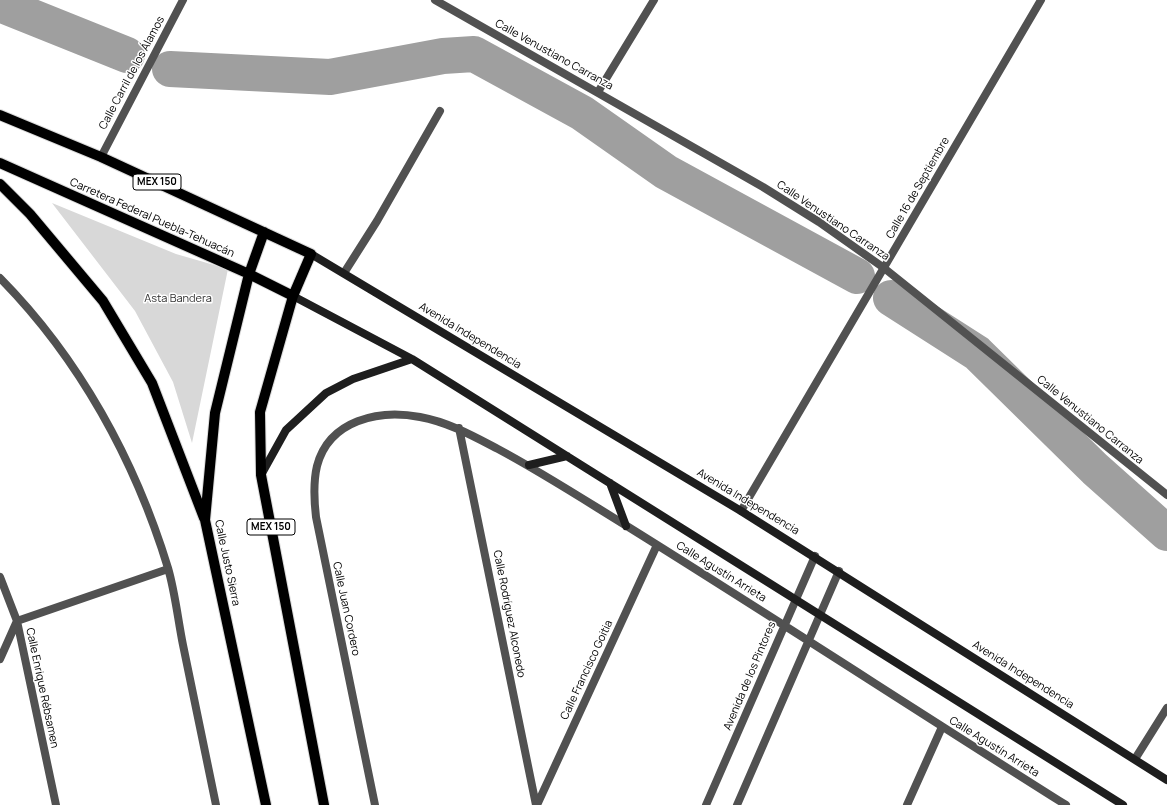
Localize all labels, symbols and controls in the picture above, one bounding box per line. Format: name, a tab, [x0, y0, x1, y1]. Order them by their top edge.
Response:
street label: Calle Carril de los Álamos	[97, 14, 167, 132]
street label: Calle Venustiano Carranza	[493, 17, 615, 93]
street label: Calle 16 de Septiembre	[884, 135, 952, 241]
road number: MEX 150	[133, 174, 181, 190]
street label: Carretera Federal Puebla-Tehuacán	[68, 176, 236, 260]
street label: Calle Venustiano Carranza	[774, 178, 892, 264]
park label: Asta Bandera	[144, 292, 212, 306]
street label: Avenida Independencia	[416, 300, 524, 372]
street label: Calle Venustiano Carranza	[1034, 373, 1146, 467]
street label: Avenida Independencia	[694, 466, 802, 538]
street label: Calle Justo Sierra	[211, 519, 243, 607]
road number: MEX 150	[247, 519, 295, 535]
street label: Calle Agustín Arrieta	[674, 539, 768, 605]
street label: Calle Rodríguez Alconedo	[490, 549, 528, 679]
street label: Calle Juan Cordero	[330, 561, 362, 657]
street label: Calle Francisco Goitia	[558, 618, 616, 722]
street label: Avenida de los Pintores	[721, 620, 779, 732]
street label: Calle Enrique Rébsamen	[23, 627, 61, 749]
street label: Avenida Independencia	[970, 638, 1076, 712]
street label: Calle Agustín Arrieta	[947, 714, 1041, 780]

